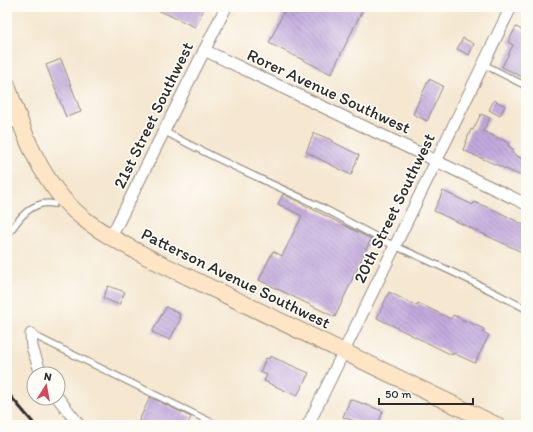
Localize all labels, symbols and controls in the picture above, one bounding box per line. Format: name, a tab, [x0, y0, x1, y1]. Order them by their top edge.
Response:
street label: 21st Street Southwest	[109, 39, 197, 191]
street label: Rorer Avenue Southwest	[244, 44, 414, 138]
street label: 20th Street Southwest	[349, 130, 439, 286]
street label: Patterson Avenue Southwest	[138, 223, 334, 333]
north arrow	[26, 366, 66, 406]
text: N	[43, 370, 53, 384]
scale bar	[379, 380, 473, 406]
text: 50 m	[385, 387, 411, 401]

